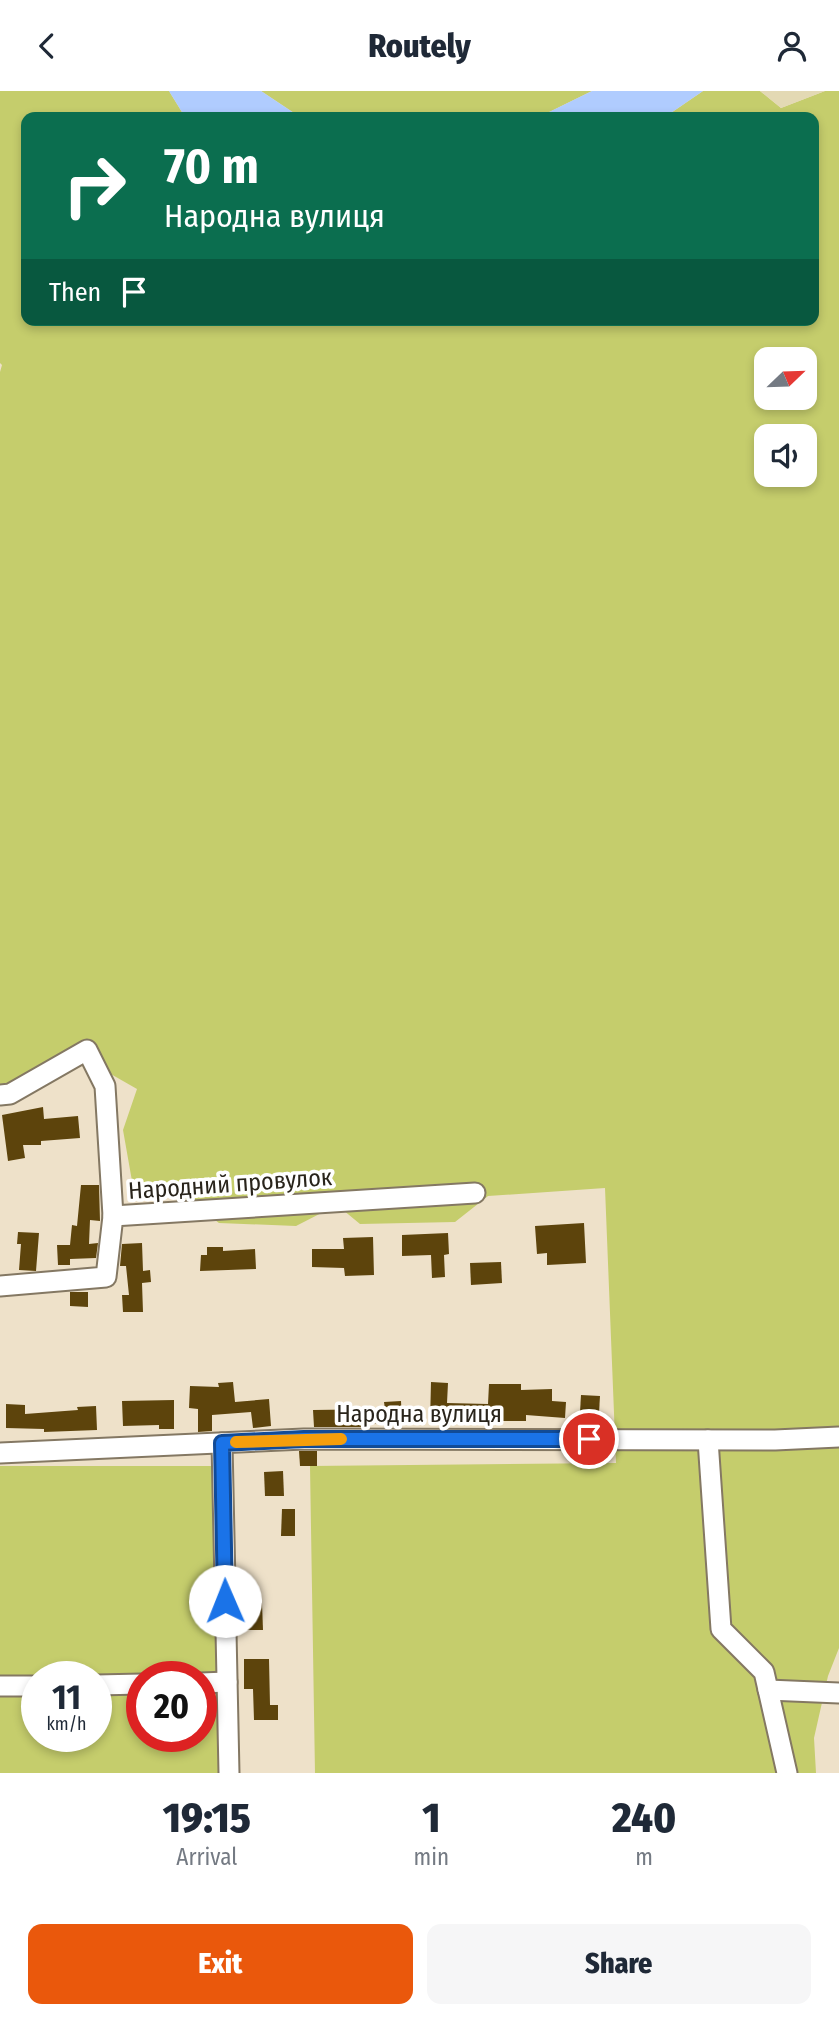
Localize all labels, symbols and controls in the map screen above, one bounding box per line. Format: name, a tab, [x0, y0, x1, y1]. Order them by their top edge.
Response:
icon: back	[28, 27, 66, 65]
text: Routely	[368, 27, 471, 65]
icon: person	[773, 27, 811, 65]
text: 70 m	[164, 137, 259, 196]
icon: right	[49, 140, 140, 231]
text: Народна вулиця	[164, 197, 385, 235]
icon: arrive	[115, 273, 153, 311]
text: Then	[49, 277, 101, 308]
north arrow	[754, 347, 817, 409]
map controls	[754, 347, 817, 487]
button: sound	[754, 424, 817, 487]
street label: Народний провулок	[127, 1163, 334, 1205]
street label: Народна вулиця	[336, 1400, 502, 1428]
pin	[559, 1409, 619, 1469]
icon: arrive	[570, 1420, 608, 1458]
position arrow	[188, 1564, 262, 1638]
speed limit sign: 20	[126, 1661, 217, 1752]
text: 11	[52, 1676, 81, 1718]
text: km/h	[46, 1713, 87, 1735]
text: 19:15	[163, 1793, 251, 1843]
text: 1	[422, 1793, 440, 1843]
text: 240	[612, 1793, 676, 1843]
text: Arrival	[176, 1843, 237, 1871]
text: min	[414, 1843, 449, 1871]
text: m	[635, 1843, 653, 1871]
button: Exit	[28, 1924, 413, 2004]
button: Share	[427, 1924, 811, 2004]

